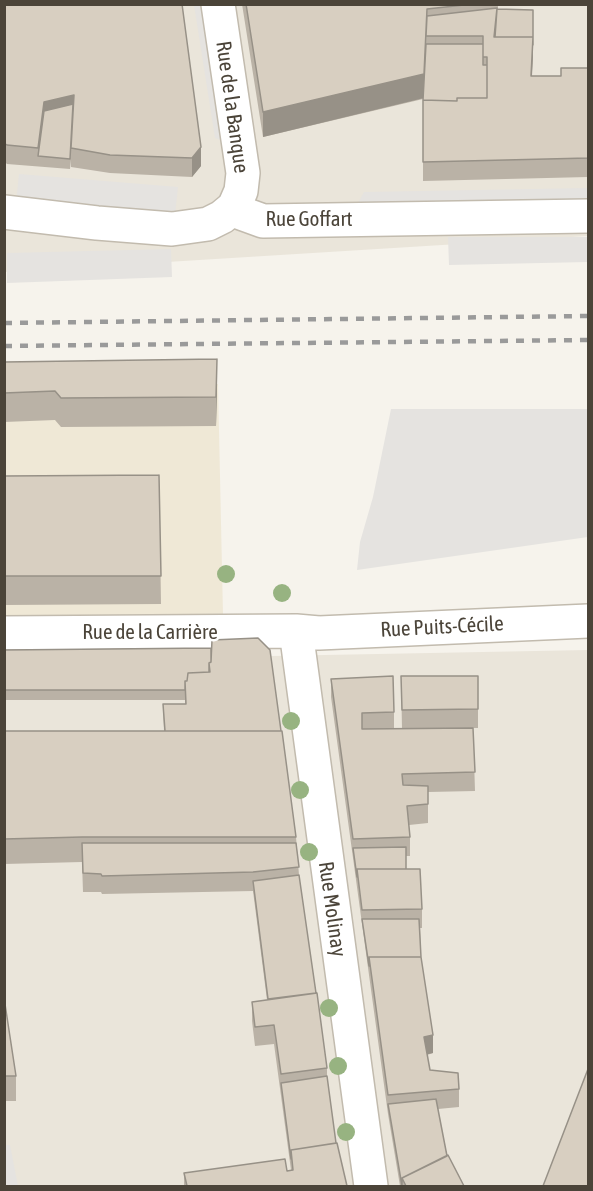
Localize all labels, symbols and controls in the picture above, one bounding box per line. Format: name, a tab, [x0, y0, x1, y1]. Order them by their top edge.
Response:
street label: Rue de la Banque	[210, 39, 254, 175]
street label: Rue Goffart	[265, 206, 353, 232]
street label: Rue Puits-Cécile	[380, 611, 504, 643]
street label: Rue de la Carrière	[82, 619, 218, 645]
street label: Rue Molinay	[313, 860, 351, 958]

